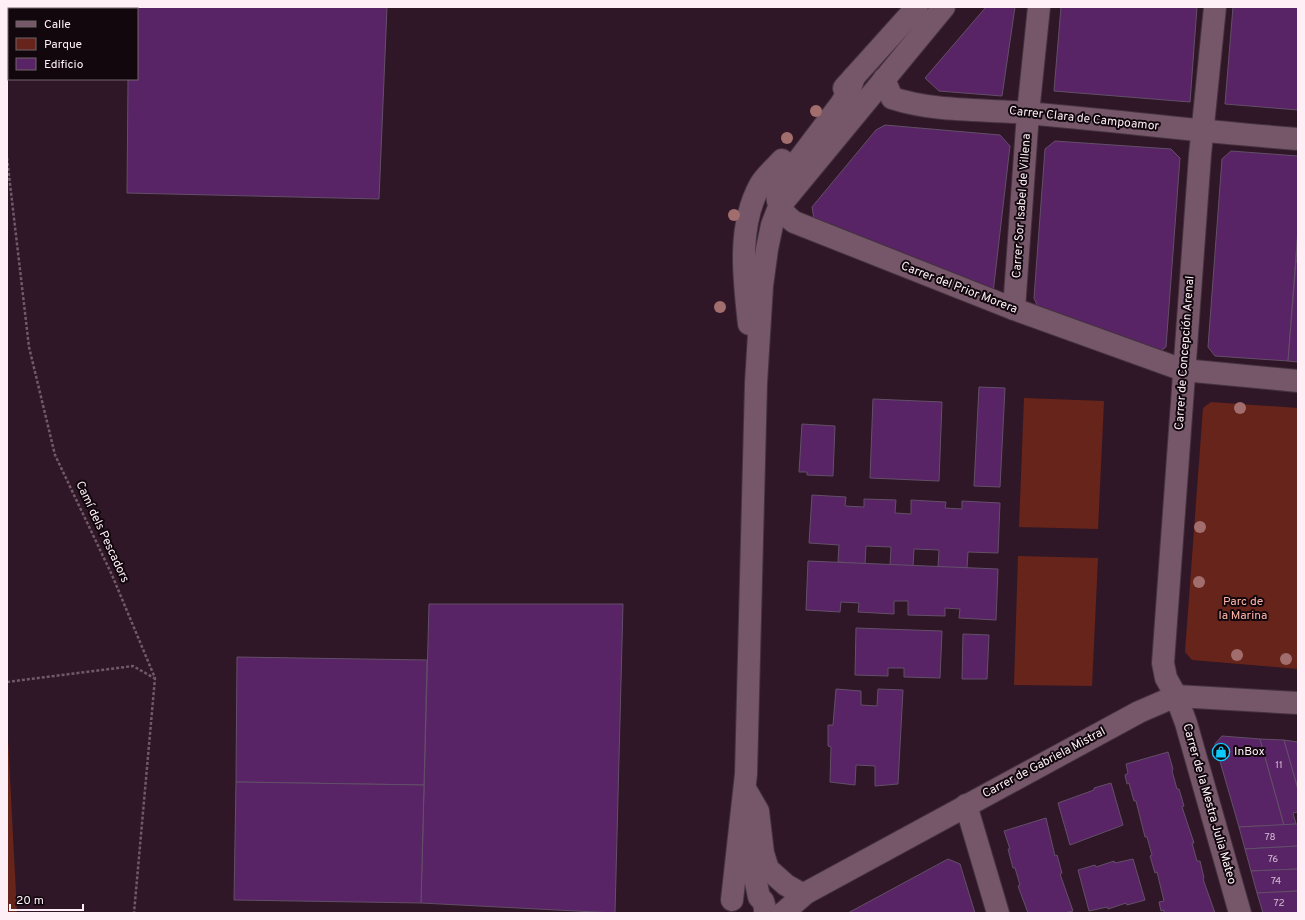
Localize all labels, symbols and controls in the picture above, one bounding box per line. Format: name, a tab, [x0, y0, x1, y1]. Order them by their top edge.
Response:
legend	[8, 8, 138, 80]
text: Calle	[44, 17, 71, 33]
text: Parque	[44, 37, 82, 53]
text: Edificio	[44, 57, 84, 73]
street label: Carrer Clara de Campoamor	[1008, 103, 1160, 135]
street label: Carrer Sor Isabel de Villena	[1009, 133, 1035, 279]
street label: Carrer del Prior Morera	[898, 258, 1020, 318]
street label: Carrer de Concepción Arenal	[1172, 275, 1198, 431]
street label: Camí dels Pescadors	[71, 479, 133, 585]
park label: Parc de la Marina	[1219, 594, 1267, 624]
street label: Carrer de la Mestra Julia Mateo	[1178, 722, 1240, 887]
street label: Carrer de Gabriela Mistral	[980, 724, 1108, 802]
shop icon: InBox	[1211, 742, 1231, 762]
place label: InBox	[1234, 744, 1265, 760]
house number: 11	[1275, 759, 1283, 772]
house number: 78	[1264, 831, 1276, 844]
house number: 76	[1268, 853, 1278, 866]
house number: 74	[1271, 875, 1281, 888]
scale bar	[10, 886, 83, 912]
text: 20 m	[16, 893, 44, 909]
house number: 72	[1273, 897, 1285, 910]

